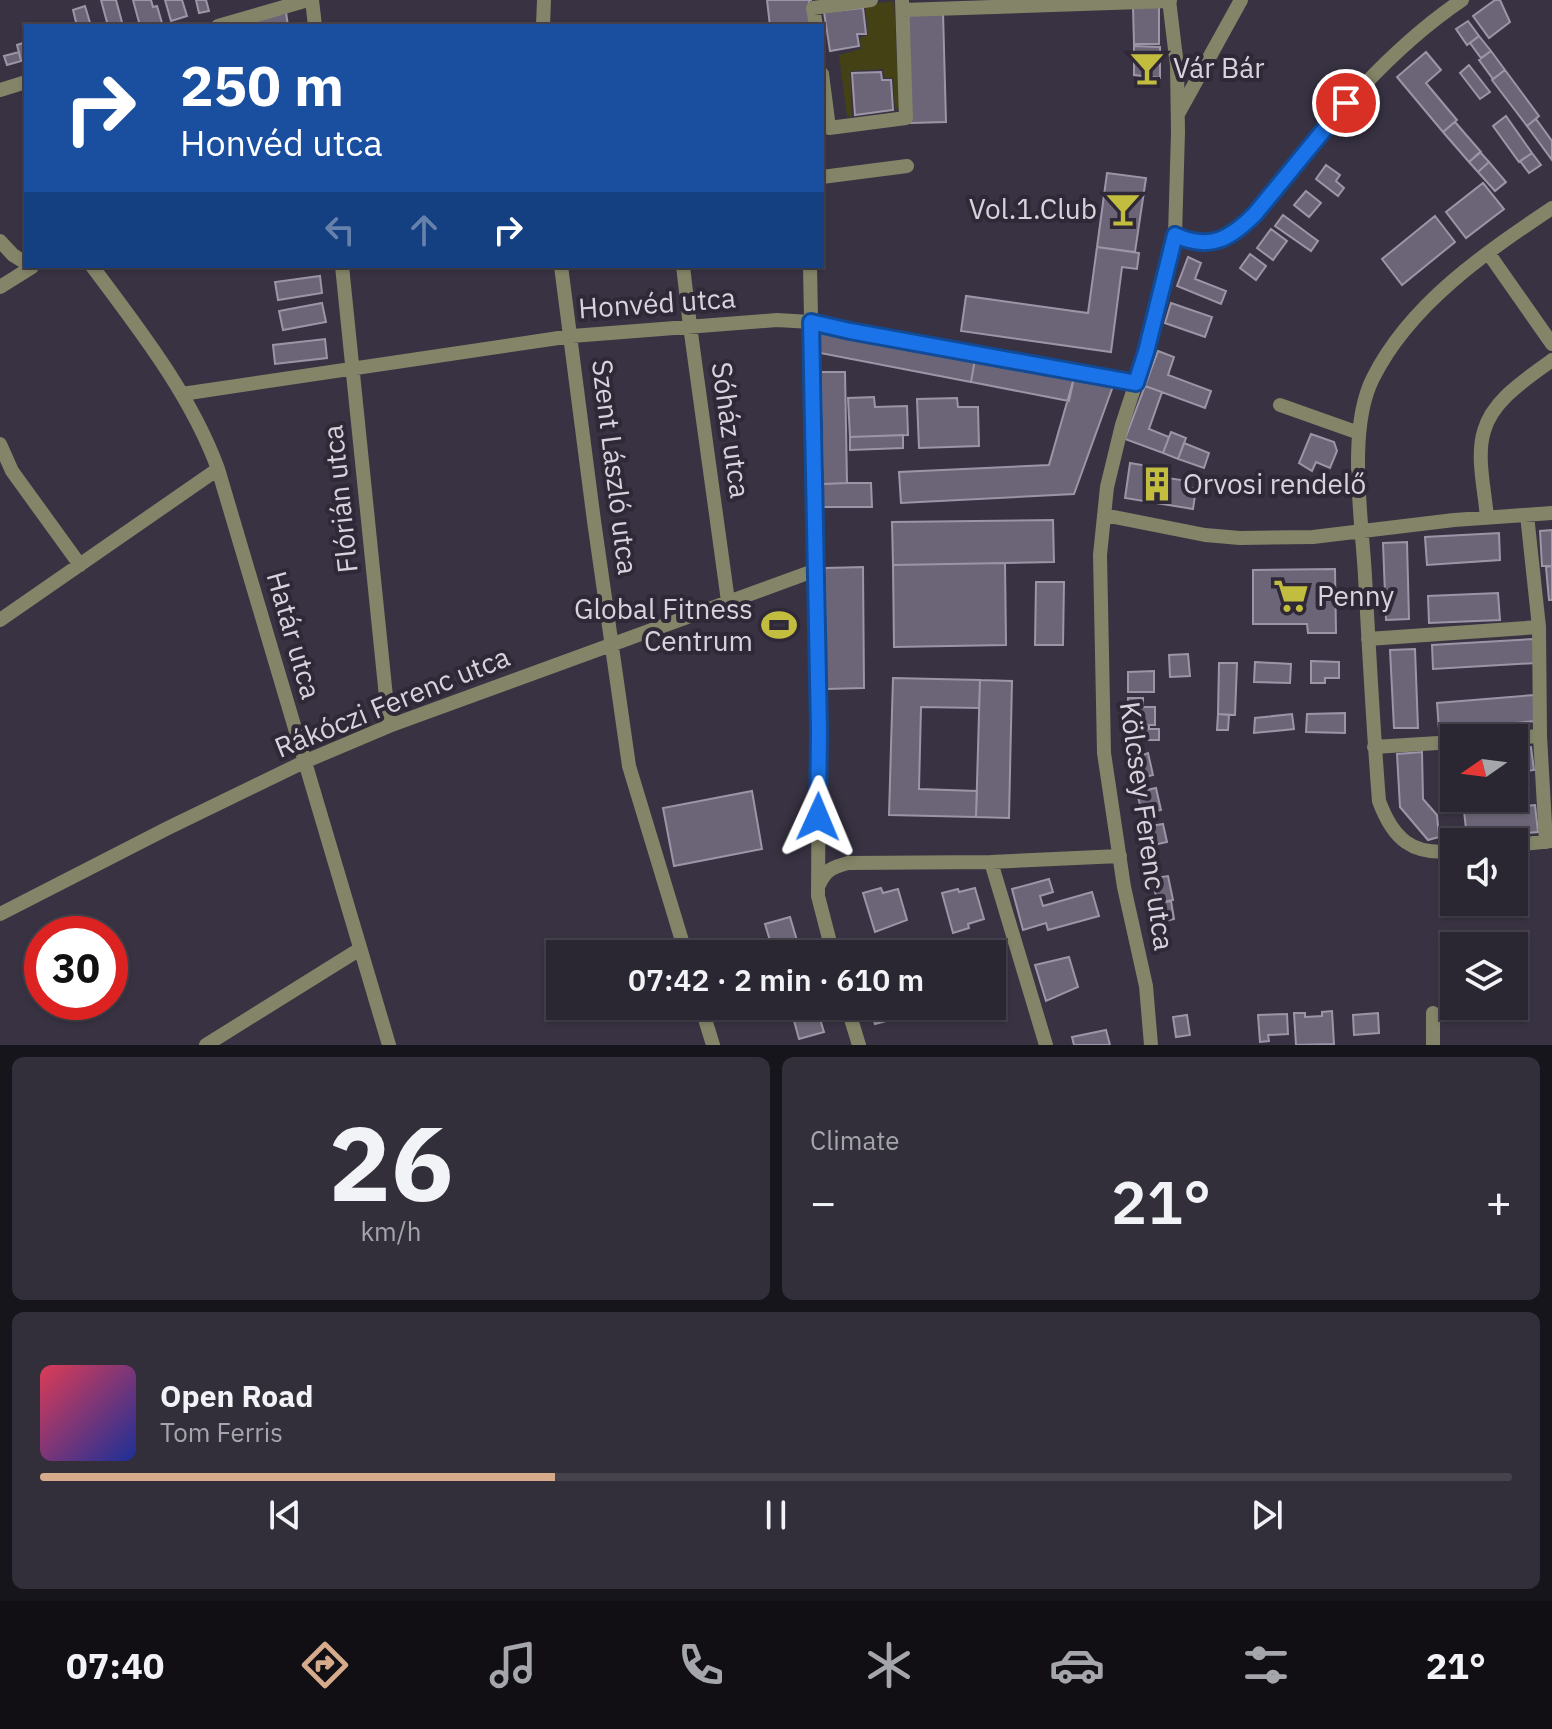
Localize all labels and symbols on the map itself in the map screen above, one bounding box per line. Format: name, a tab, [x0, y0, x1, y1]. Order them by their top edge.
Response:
bar icon: Vár Bár	[1128, 49, 1166, 87]
place label: Vár Bár	[1173, 49, 1265, 86]
pin	[1312, 69, 1380, 137]
place label: Vol.1.Club	[969, 190, 1097, 227]
bar icon: Vol.1.Club	[1104, 190, 1142, 228]
street label: Honvéd utca	[577, 279, 737, 326]
street label: Szent László utca	[584, 357, 647, 577]
street label: Sóház utca	[704, 359, 759, 500]
street label: Flórián utca	[313, 423, 366, 575]
building icon: Orvosi rendelő	[1138, 465, 1176, 503]
place label: Orvosi rendelő	[1183, 465, 1366, 502]
street label: Határ utca	[259, 567, 330, 703]
supermarket icon: Penny	[1272, 577, 1310, 615]
place label: Penny	[1317, 577, 1394, 614]
place label: Global Fitness Centrum	[574, 590, 753, 659]
sports icon: Global Fitness Centrum	[760, 606, 798, 644]
street label: Rákóczi Ferenc utca	[269, 637, 515, 766]
street label: Kölcsey Ferenc utca	[1112, 699, 1183, 953]
north arrow	[1440, 724, 1528, 812]
position arrow	[776, 775, 860, 859]
speed limit sign: 30	[24, 916, 128, 1020]

